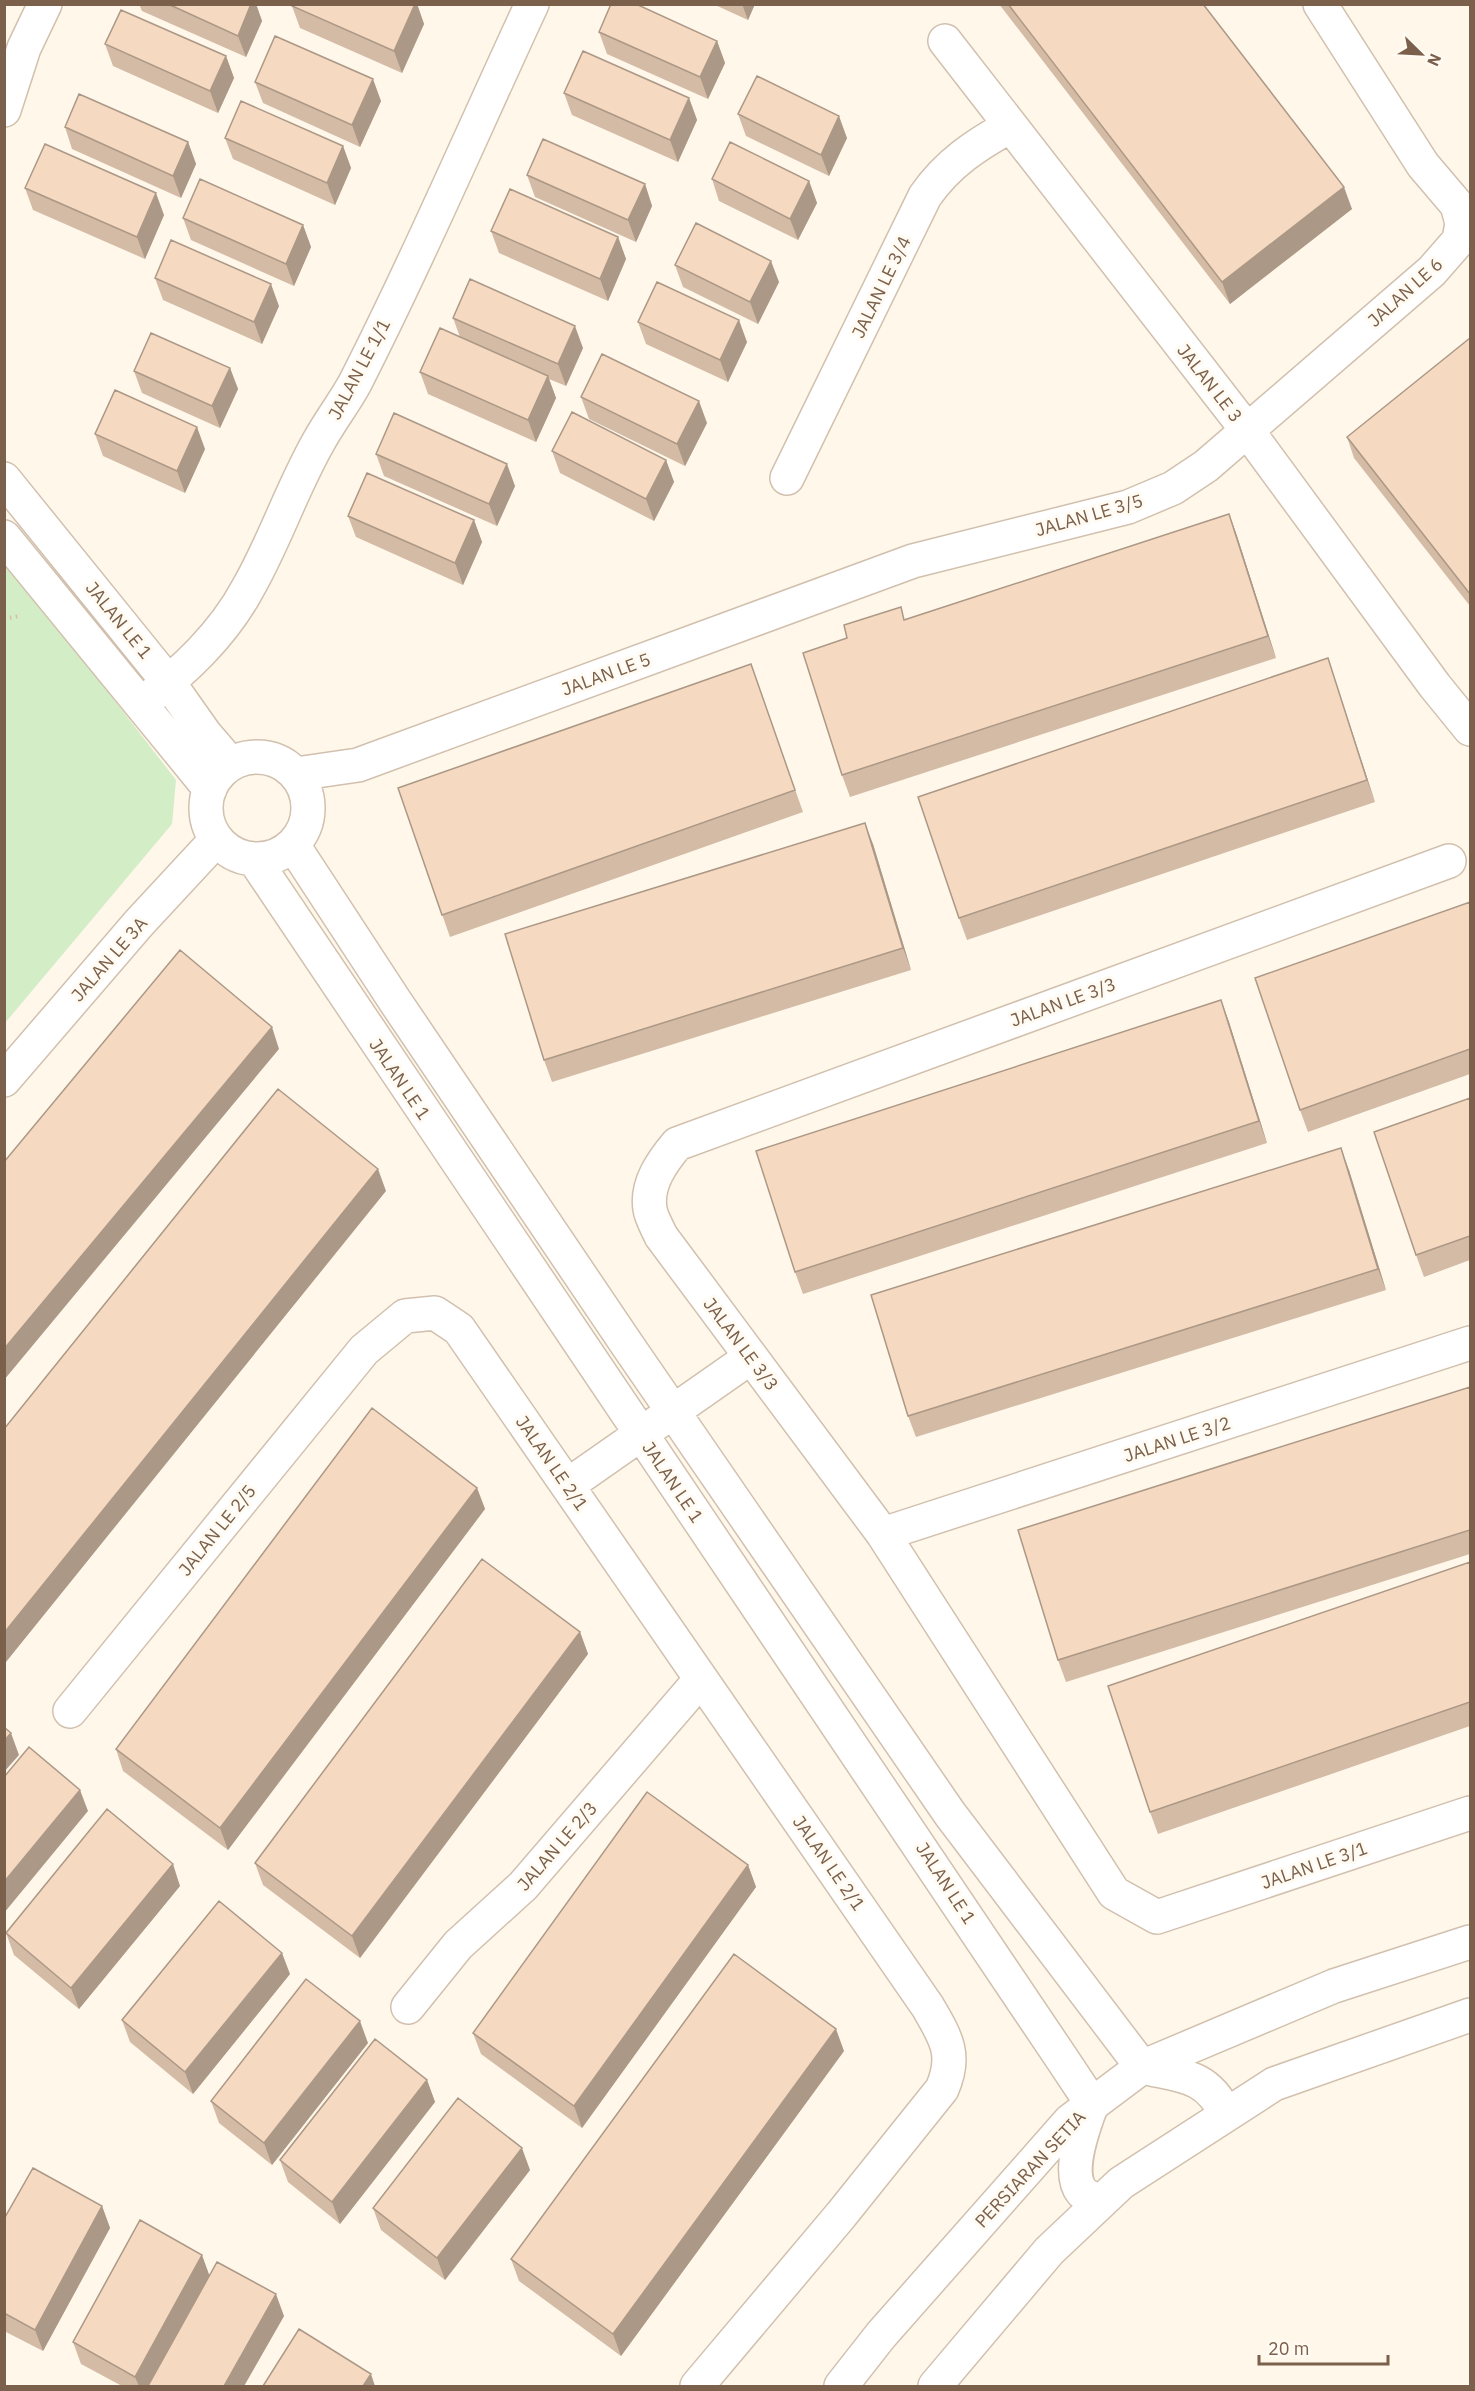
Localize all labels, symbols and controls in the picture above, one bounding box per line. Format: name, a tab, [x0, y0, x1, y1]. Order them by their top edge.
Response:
north arrow	[1391, 24, 1451, 84]
text: N	[1423, 51, 1446, 69]
street label: JALAN LE 3/4	[846, 232, 916, 342]
street label: JALAN LE 6	[1363, 252, 1447, 332]
street label: JALAN LE 1/1	[323, 315, 395, 423]
street label: JALAN LE 3	[1172, 339, 1248, 427]
street label: JALAN LE 3/5	[1033, 489, 1145, 541]
street label: JALAN LE 1	[81, 577, 157, 663]
street label: JALAN LE 5	[558, 647, 654, 701]
street label: JALAN LE 3A	[66, 912, 152, 1006]
street label: JALAN LE 3/3	[1007, 972, 1119, 1032]
street label: JALAN LE 1	[364, 1034, 436, 1124]
street label: JALAN LE 3/3	[698, 1293, 784, 1395]
street label: JALAN LE 2/1	[511, 1411, 593, 1515]
street label: JALAN LE 3/2	[1121, 1411, 1233, 1467]
street label: JALAN LE 1	[637, 1437, 709, 1527]
street label: JALAN LE 2/5	[173, 1480, 261, 1580]
street label: JALAN LE 2/3	[512, 1797, 602, 1895]
street label: JALAN LE 2/1	[788, 1811, 870, 1915]
street label: JALAN LE 3/1	[1258, 1836, 1370, 1894]
street label: JALAN LE 1	[911, 1838, 981, 1928]
street label: PERSIARAN SETIA	[970, 2105, 1091, 2232]
scale bar	[1259, 2328, 1388, 2366]
text: 20 m	[1268, 2337, 1310, 2360]

